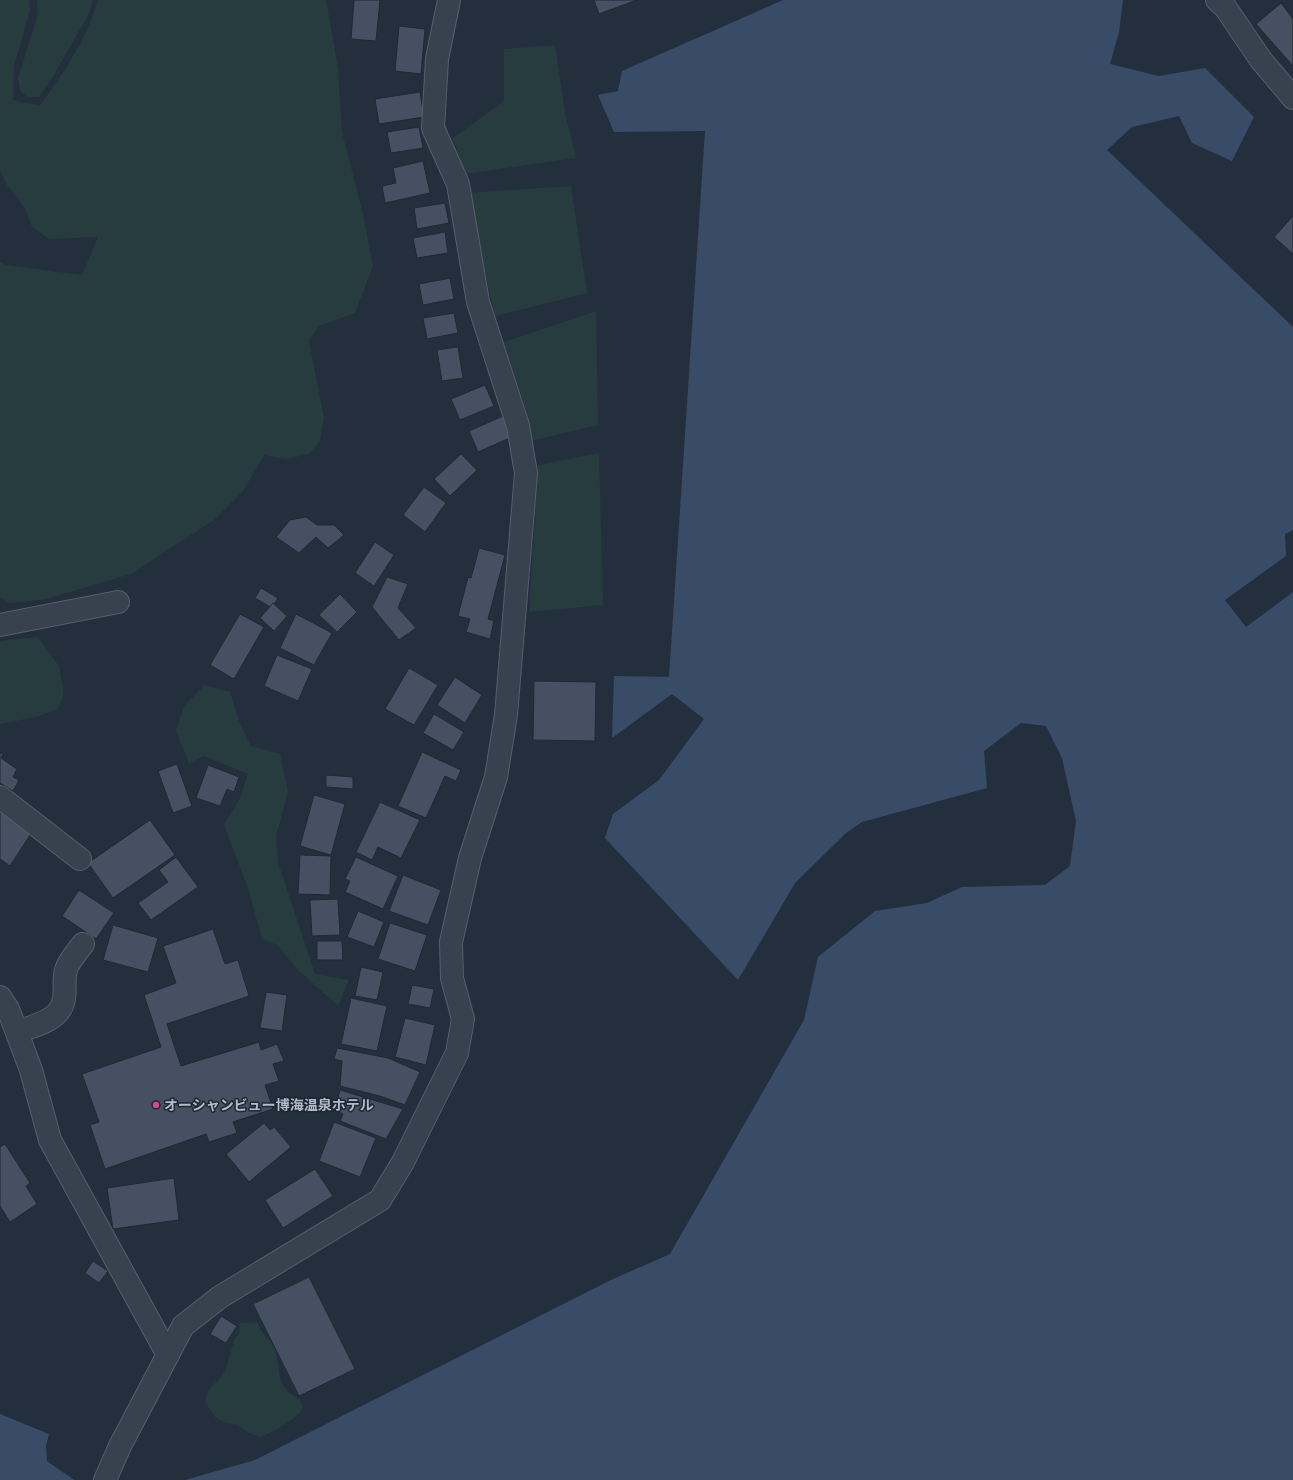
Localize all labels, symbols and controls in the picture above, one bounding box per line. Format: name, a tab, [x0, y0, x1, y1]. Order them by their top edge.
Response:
place label: オーシャンビュー博海温泉ホテル	[164, 1096, 374, 1114]
marker: オーシャンビュー博海温泉ホテル	[151, 1100, 161, 1110]

